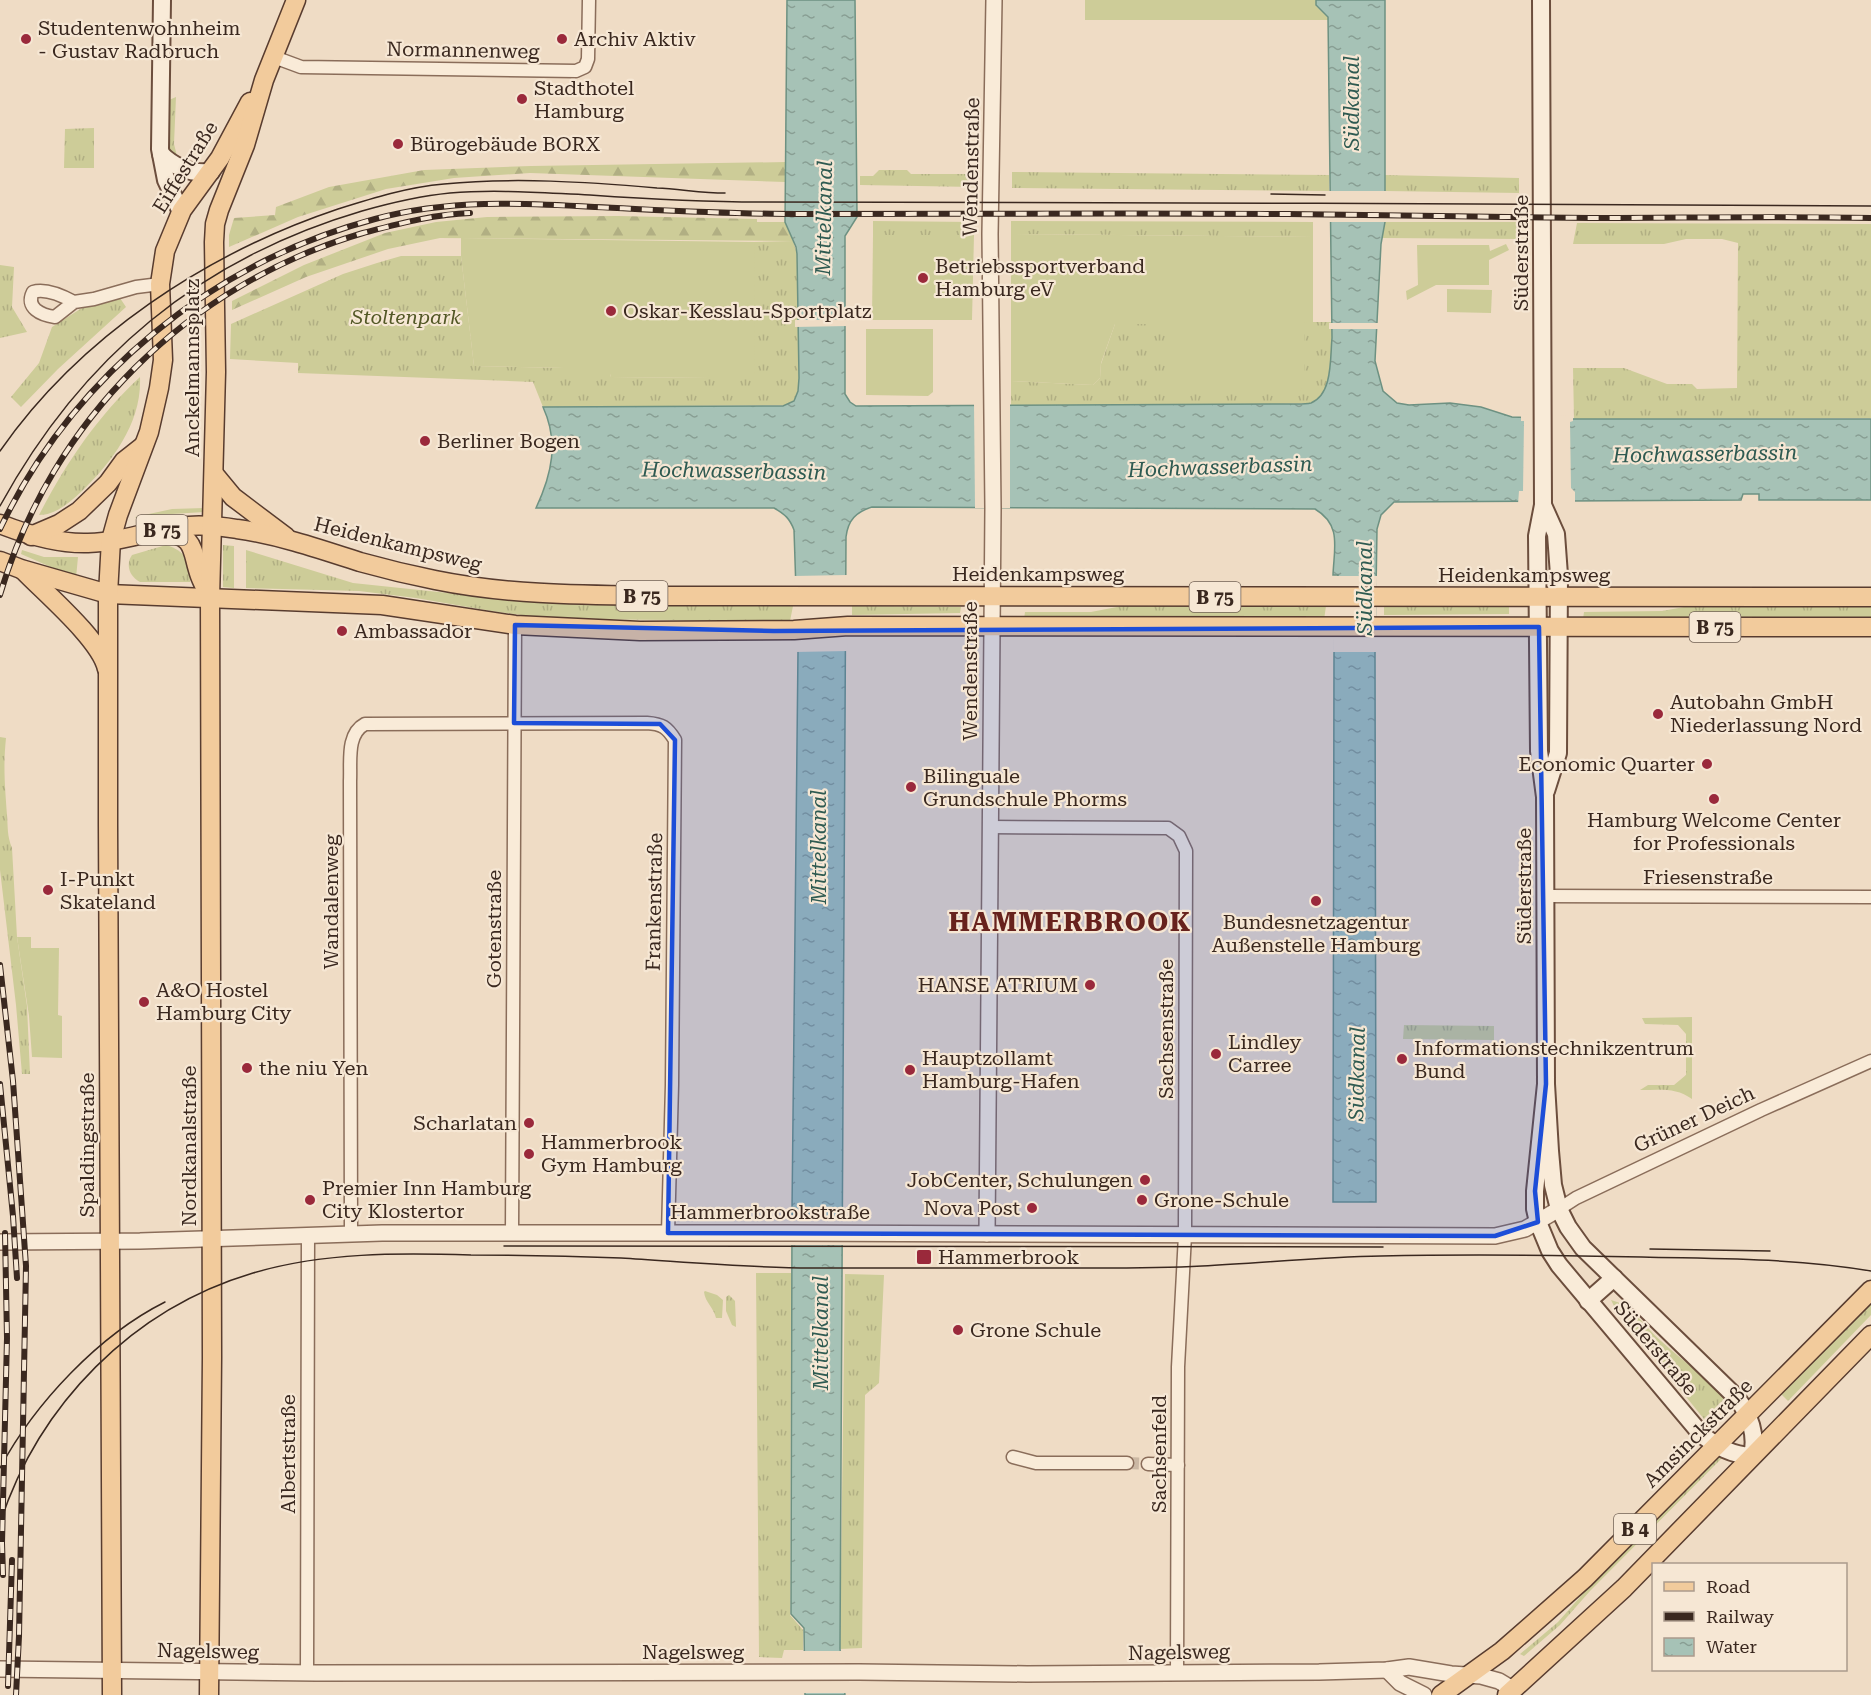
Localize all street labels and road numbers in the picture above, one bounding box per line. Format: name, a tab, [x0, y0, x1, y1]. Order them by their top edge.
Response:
street label: Normannenweg	[386, 37, 540, 63]
street label: Wendenstraße	[958, 97, 984, 237]
street label: Eiffestraße	[147, 117, 223, 217]
street label: Süderstraße	[1509, 195, 1533, 311]
street label: Anckelmannsplatz	[180, 279, 204, 457]
street label: Heidenkampsweg	[312, 512, 485, 577]
road number: B 75	[136, 515, 188, 545]
street label: Heidenkampsweg	[952, 562, 1125, 586]
street label: Heidenkampsweg	[1438, 563, 1611, 587]
road number: B 75	[616, 581, 668, 611]
road number: B 75	[1190, 582, 1240, 612]
street label: Wendenstraße	[958, 601, 982, 741]
road number: B 75	[1690, 612, 1740, 642]
street label: Süderstraße	[1512, 828, 1536, 944]
street label: Frankenstraße	[641, 833, 667, 971]
street label: Wandalenweg	[319, 834, 343, 970]
street label: Friesenstraße	[1643, 865, 1773, 889]
street label: Gotenstraße	[482, 870, 506, 988]
street label: Sachsenstraße	[1154, 959, 1178, 1099]
street label: Nordkanalstraße	[177, 1066, 201, 1226]
street label: Spaldingstraße	[75, 1072, 99, 1218]
street label: Grüner Deich	[1630, 1081, 1758, 1157]
street label: Hammerbrookstraße	[670, 1200, 870, 1224]
street label: Süderstraße	[1609, 1296, 1703, 1400]
street label: Amsinckstraße	[1639, 1374, 1757, 1492]
street label: Albertstraße	[276, 1394, 300, 1514]
street label: Sachsenfeld	[1147, 1395, 1171, 1513]
road number: B 4	[1614, 1514, 1656, 1544]
street label: Nagelsweg	[157, 1638, 260, 1664]
street label: Nagelsweg	[1128, 1639, 1231, 1665]
street label: Nagelsweg	[642, 1640, 745, 1664]

